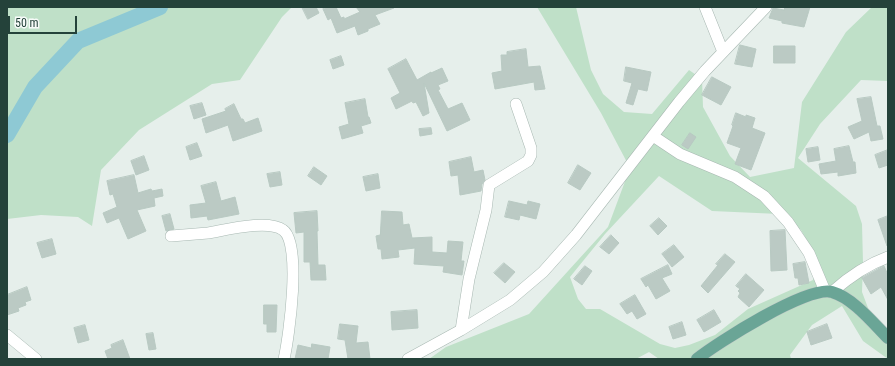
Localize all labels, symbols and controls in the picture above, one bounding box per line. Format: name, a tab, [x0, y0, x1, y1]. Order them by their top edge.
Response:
scale bar	[10, 8, 79, 34]
text: 50 m	[15, 16, 39, 30]

